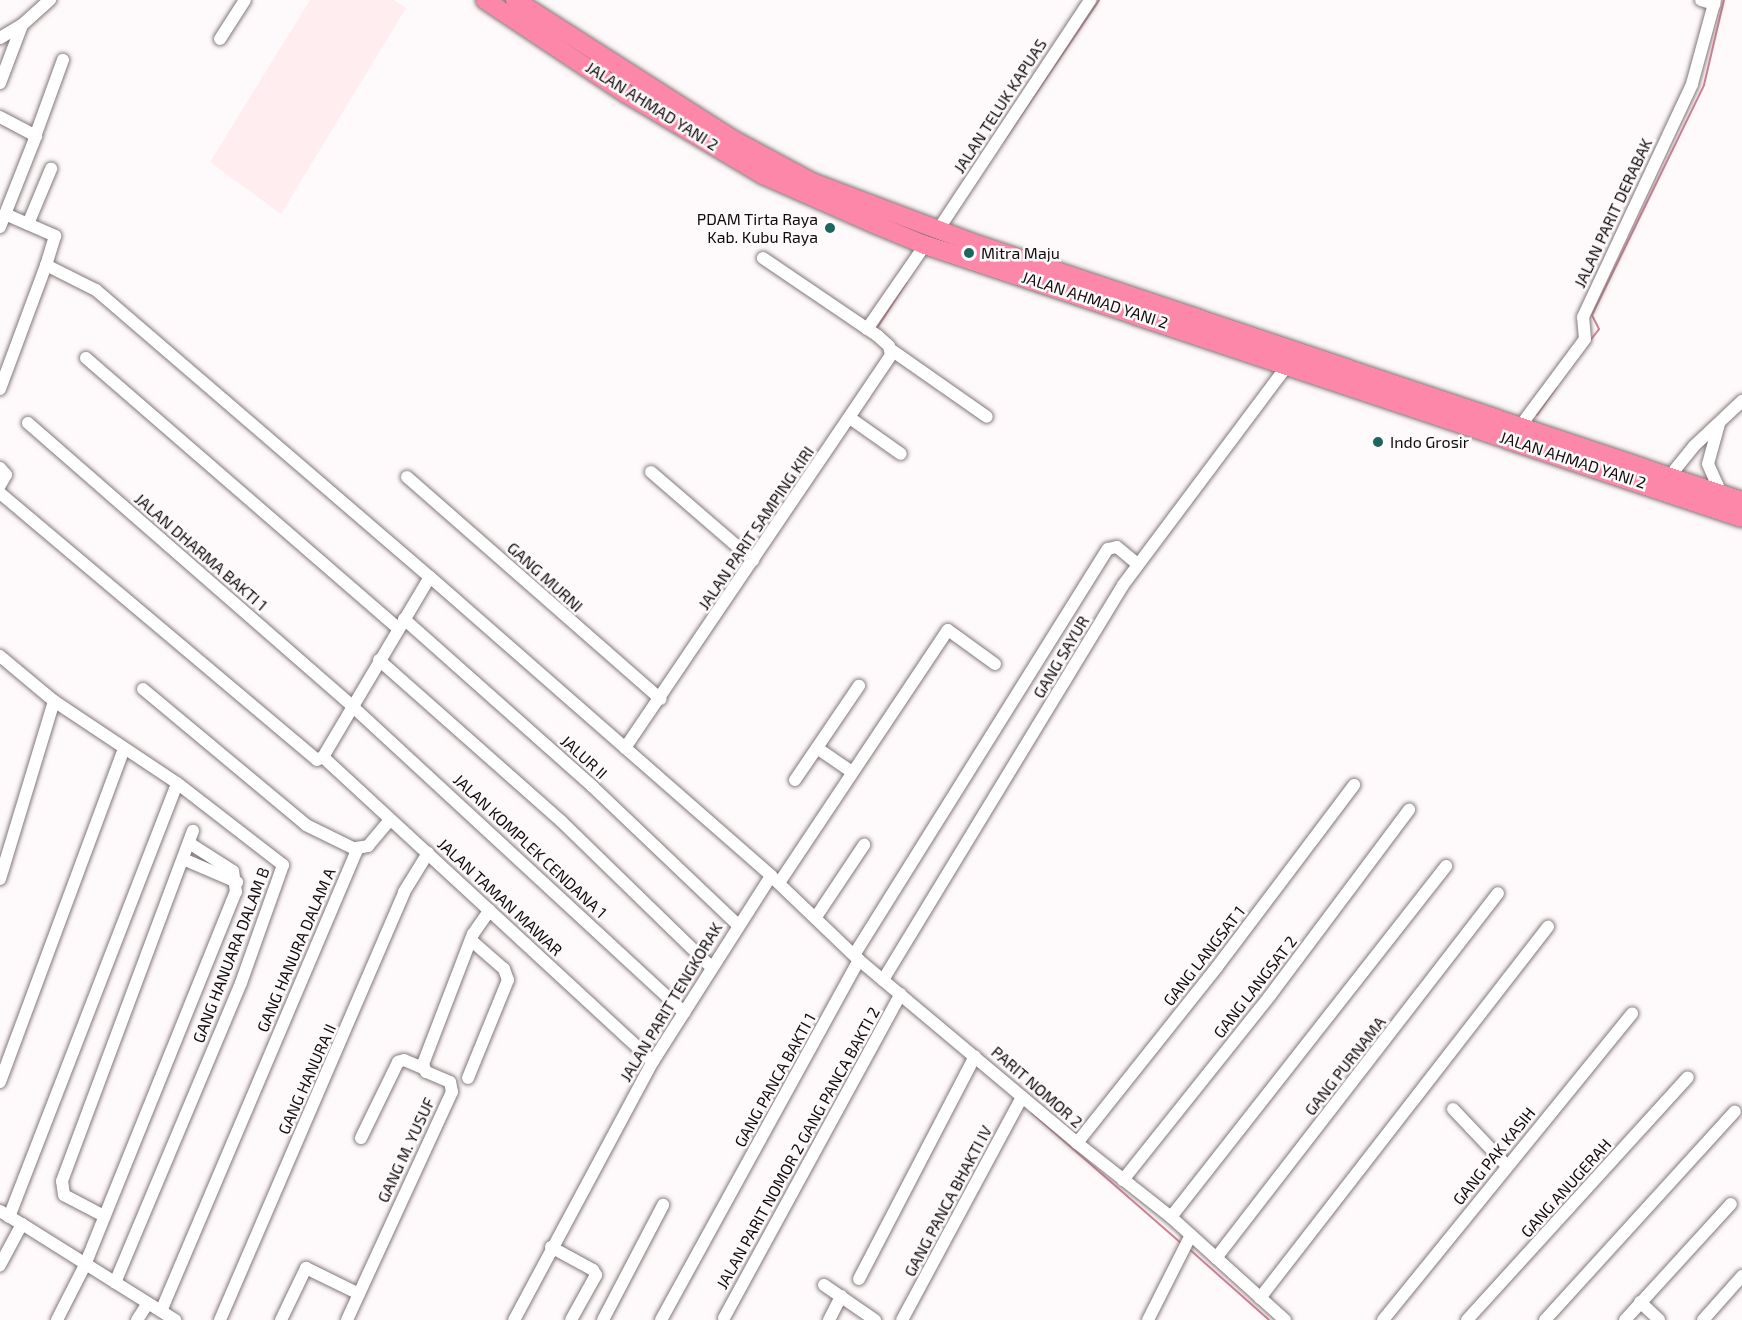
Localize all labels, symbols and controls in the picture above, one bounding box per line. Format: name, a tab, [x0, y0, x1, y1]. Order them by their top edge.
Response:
street label: JALAN TELUK KAPUAS	[949, 35, 1051, 177]
street label: JALAN AHMAD YANI 2	[582, 57, 722, 155]
street label: JALAN PARIT DERABAK	[1570, 135, 1656, 291]
place label: PDAM Tirta Raya Kab. Kubu Raya	[696, 209, 818, 247]
marker: PDAM Tirta Raya Kab. Kubu Raya	[823, 221, 837, 235]
place label: Mitra Maju	[981, 243, 1060, 263]
marker: Mitra Maju	[962, 246, 976, 260]
street label: JALAN AHMAD YANI 2	[1019, 267, 1171, 333]
street label: JALAN AHMAD YANI 2	[1497, 427, 1649, 493]
place label: Indo Grosir	[1390, 432, 1469, 452]
marker: Indo Grosir	[1371, 435, 1385, 449]
street label: JALAN PARIT SAMPING KIRI	[694, 442, 818, 614]
street label: JALAN DHARMA BAKTI 1	[131, 489, 271, 615]
street label: GANG MURNI	[503, 538, 587, 616]
street label: GANG SAYUR	[1029, 612, 1093, 702]
street label: JALUR II	[557, 731, 611, 783]
street label: JALAN KOMPLEK CENDANA 1	[449, 770, 611, 922]
street label: JALAN TAMAN MAWAR	[434, 834, 566, 960]
street label: GANG HANUARA DALAM B	[189, 864, 273, 1046]
street label: GANG HANURA DALAM A	[253, 865, 339, 1035]
street label: GANG LANGSAT 1	[1159, 902, 1249, 1010]
street label: JALAN PARIT TENGKORAK	[616, 919, 726, 1085]
street label: GANG LANGSAT 2	[1209, 932, 1301, 1042]
street label: JALAN PARIT NOMOR 2 GANG PANCA BAKTI 2	[712, 1003, 884, 1293]
street label: GANG PANCA BAKTI 1	[730, 1010, 820, 1150]
street label: GANG PURNAMA	[1300, 1013, 1390, 1119]
street label: GANG HANURA II	[274, 1021, 340, 1137]
street label: PARIT NOMOR 2	[987, 1042, 1087, 1132]
street label: GANG M. YUSUF	[373, 1094, 439, 1206]
street label: GANG PAK KASIH	[1449, 1103, 1539, 1209]
street label: GANG PANCA BHAKTI IV	[900, 1122, 996, 1280]
street label: GANG ANUGERAH	[1517, 1135, 1615, 1241]

